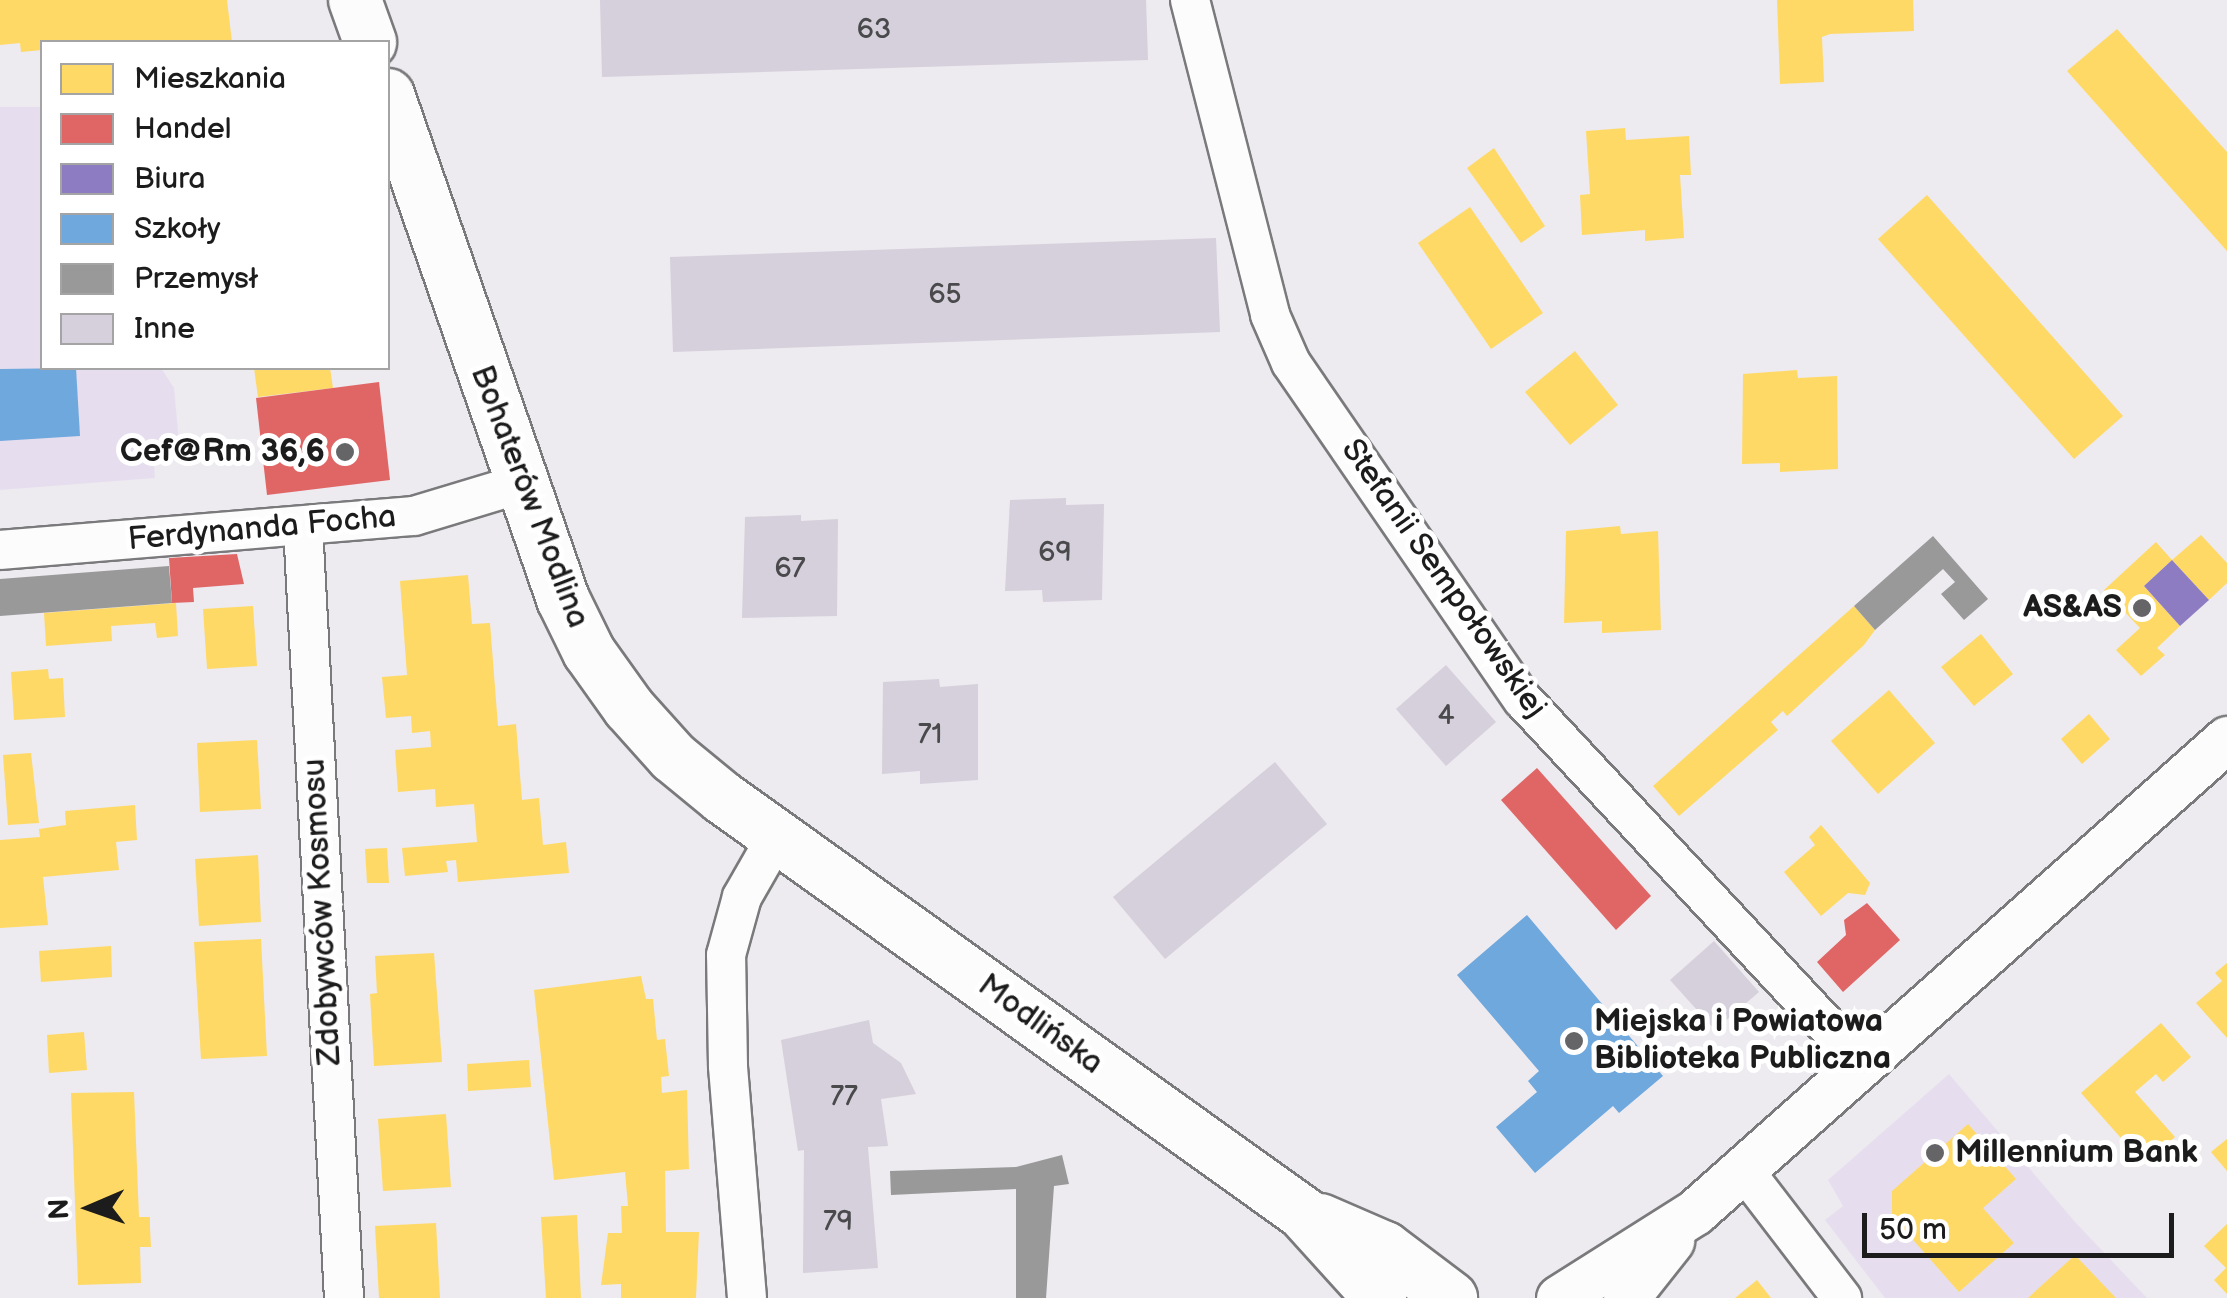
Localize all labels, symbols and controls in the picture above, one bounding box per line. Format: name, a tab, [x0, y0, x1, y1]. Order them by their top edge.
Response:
house number: 63	[857, 13, 891, 47]
legend	[40, 40, 390, 370]
text: Mieszkania	[134, 61, 286, 97]
text: Handel	[134, 111, 232, 147]
text: Biura	[134, 161, 206, 197]
text: Szkoły	[134, 211, 221, 247]
text: Przemysł	[134, 261, 258, 297]
house number: 65	[928, 278, 962, 312]
text: Inne	[134, 311, 195, 347]
street label: Bohaterów Modlina	[461, 360, 597, 634]
street label: Stefanii Sempołowskiej	[1332, 432, 1554, 726]
place label: Cef@Rm 36,6	[120, 433, 325, 471]
marker: Cef@Rm 36,6	[334, 441, 356, 463]
street label: Ferdynanda Focha	[126, 498, 398, 560]
house number: 69	[1038, 536, 1072, 570]
house number: 67	[775, 552, 805, 586]
place label: AS&AS	[2023, 589, 2122, 627]
marker: AS&AS	[2131, 597, 2153, 619]
house number: 4	[1437, 699, 1455, 733]
house number: 71	[918, 718, 942, 752]
street label: Zdobywców Kosmosu	[296, 758, 350, 1066]
street label: Modlińska	[970, 967, 1110, 1083]
place label: Miejska i Powiatowa Biblioteka Publiczna	[1594, 1004, 1891, 1079]
marker: Miejska i Powiatowa Biblioteka Publiczna	[1563, 1030, 1585, 1052]
house number: 77	[830, 1080, 858, 1114]
place label: Millennium Bank	[1955, 1134, 2198, 1172]
marker: Millennium Bank	[1924, 1142, 1946, 1164]
north arrow	[40, 1158, 140, 1258]
scale bar	[1867, 1193, 2180, 1255]
text: N	[43, 1198, 76, 1220]
house number: 79	[823, 1205, 853, 1239]
text: 50 m	[1879, 1212, 1947, 1248]

